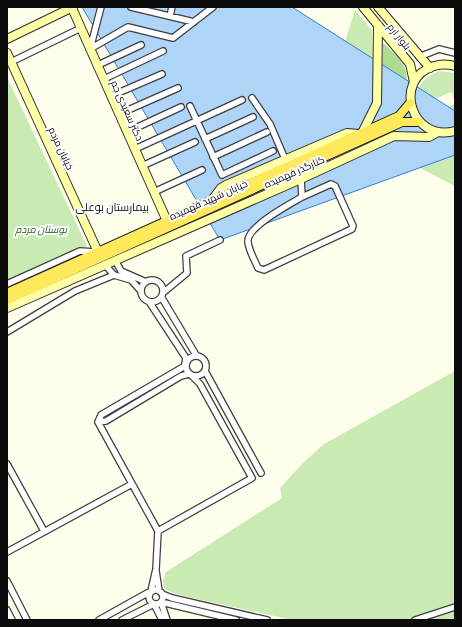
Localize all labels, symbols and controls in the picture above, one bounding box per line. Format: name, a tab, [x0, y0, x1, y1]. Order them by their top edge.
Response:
street label: بلوار ارم	[384, 19, 415, 53]
street label: دکتر سعیدی جم	[107, 77, 148, 143]
street label: خیابان مردم	[45, 124, 79, 173]
street label: کنارگذر فهمیده	[261, 151, 327, 191]
street label: خیابان شهید فهمیده	[166, 175, 250, 223]
district label: بیمارستان بوعلی	[75, 198, 149, 214]
park label: بوستان مردم	[14, 221, 68, 237]

